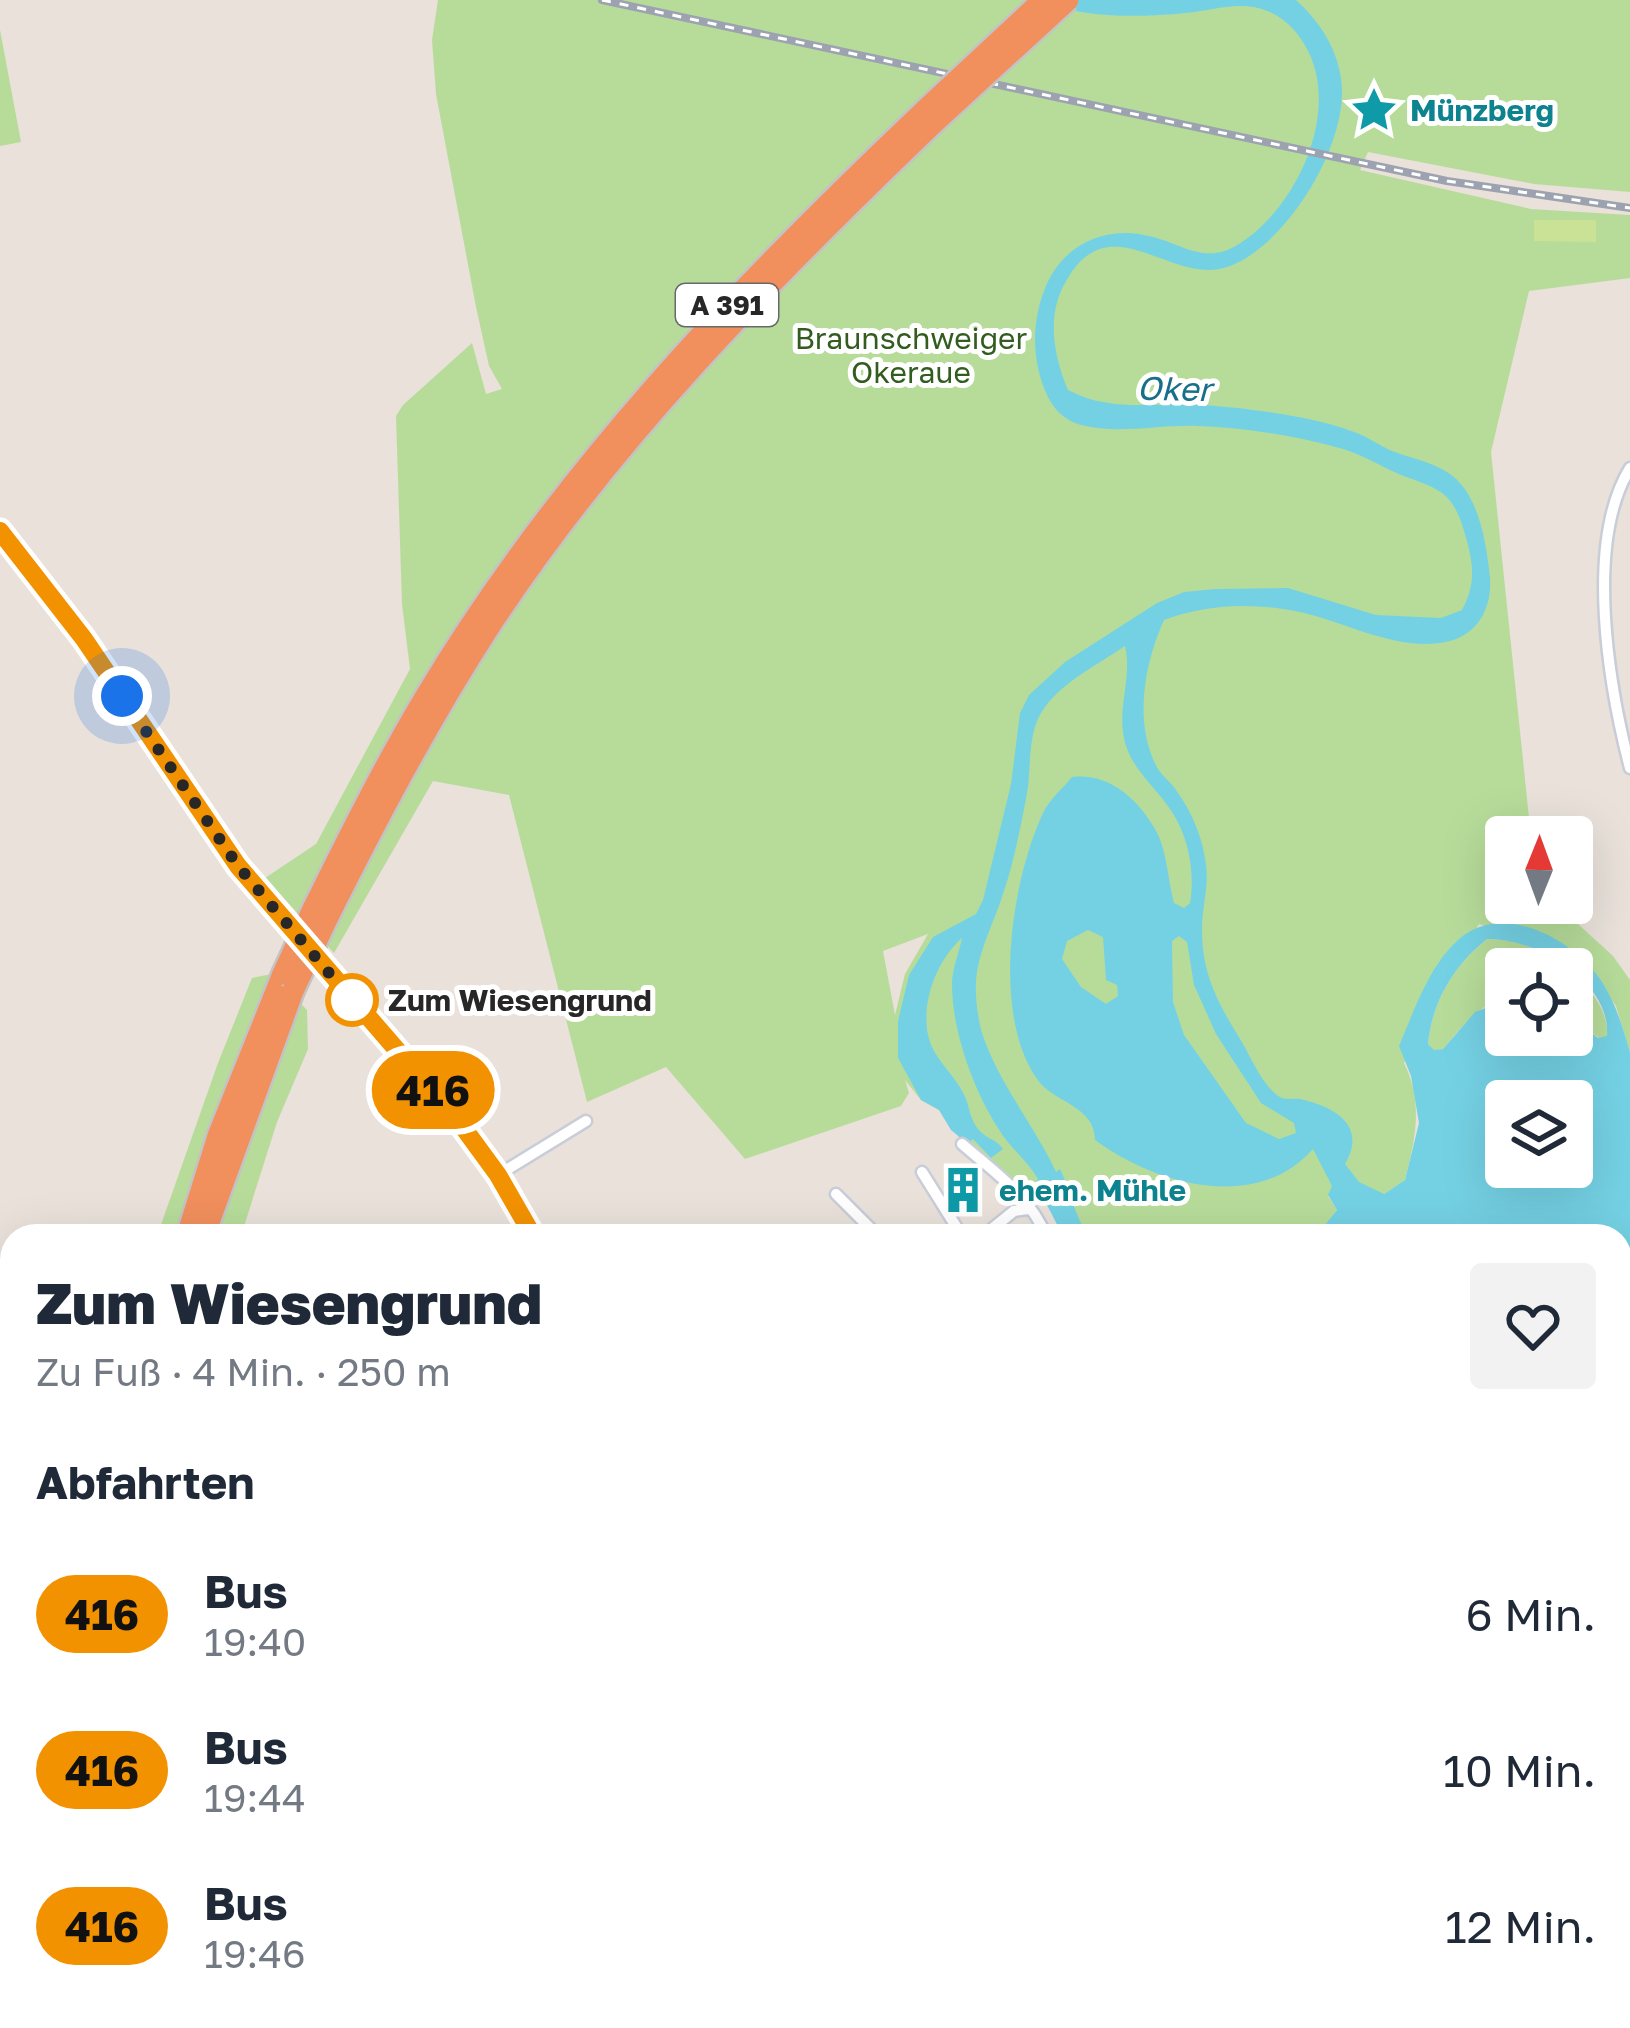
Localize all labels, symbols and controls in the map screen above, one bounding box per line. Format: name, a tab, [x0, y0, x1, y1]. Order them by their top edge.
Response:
place icon: Münzberg	[1349, 85, 1399, 135]
place label: Münzberg	[1410, 92, 1554, 128]
road number: A 391	[676, 284, 778, 326]
park label: Braunschweiger Okeraue	[795, 320, 1028, 390]
water label: Oker	[1136, 368, 1216, 408]
your location	[92, 666, 152, 726]
north arrow	[1485, 816, 1593, 924]
map controls	[1485, 816, 1593, 1188]
button: locate	[1485, 948, 1593, 1056]
marker: Zum Wiesengrund	[327, 975, 377, 1025]
place label: Zum Wiesengrund	[388, 982, 652, 1018]
line badge: 416	[364, 1051, 502, 1129]
text: 416	[396, 1065, 470, 1115]
button: layers	[1485, 1080, 1593, 1188]
building icon: ehem. Mühle	[938, 1165, 988, 1215]
place label: ehem. Mühle	[999, 1172, 1186, 1208]
button: heart	[1470, 1263, 1596, 1389]
text: Zum Wiesengrund	[36, 1268, 542, 1337]
text: Zu Fuß · 4 Min. · 250 m	[36, 1348, 451, 1395]
text: Abfahrten	[36, 1455, 254, 1509]
text: Bus	[204, 1564, 288, 1618]
text: 6 Min.	[1466, 1587, 1596, 1641]
text: 416	[65, 1589, 139, 1639]
text: 19:40	[204, 1618, 306, 1665]
text: Bus	[204, 1720, 288, 1774]
text: 10 Min.	[1443, 1743, 1596, 1797]
text: 416	[65, 1745, 139, 1795]
text: 19:44	[204, 1774, 306, 1821]
text: Bus	[204, 1876, 288, 1930]
text: 12 Min.	[1445, 1899, 1596, 1953]
text: 416	[65, 1901, 139, 1951]
text: 19:46	[204, 1930, 306, 1977]

